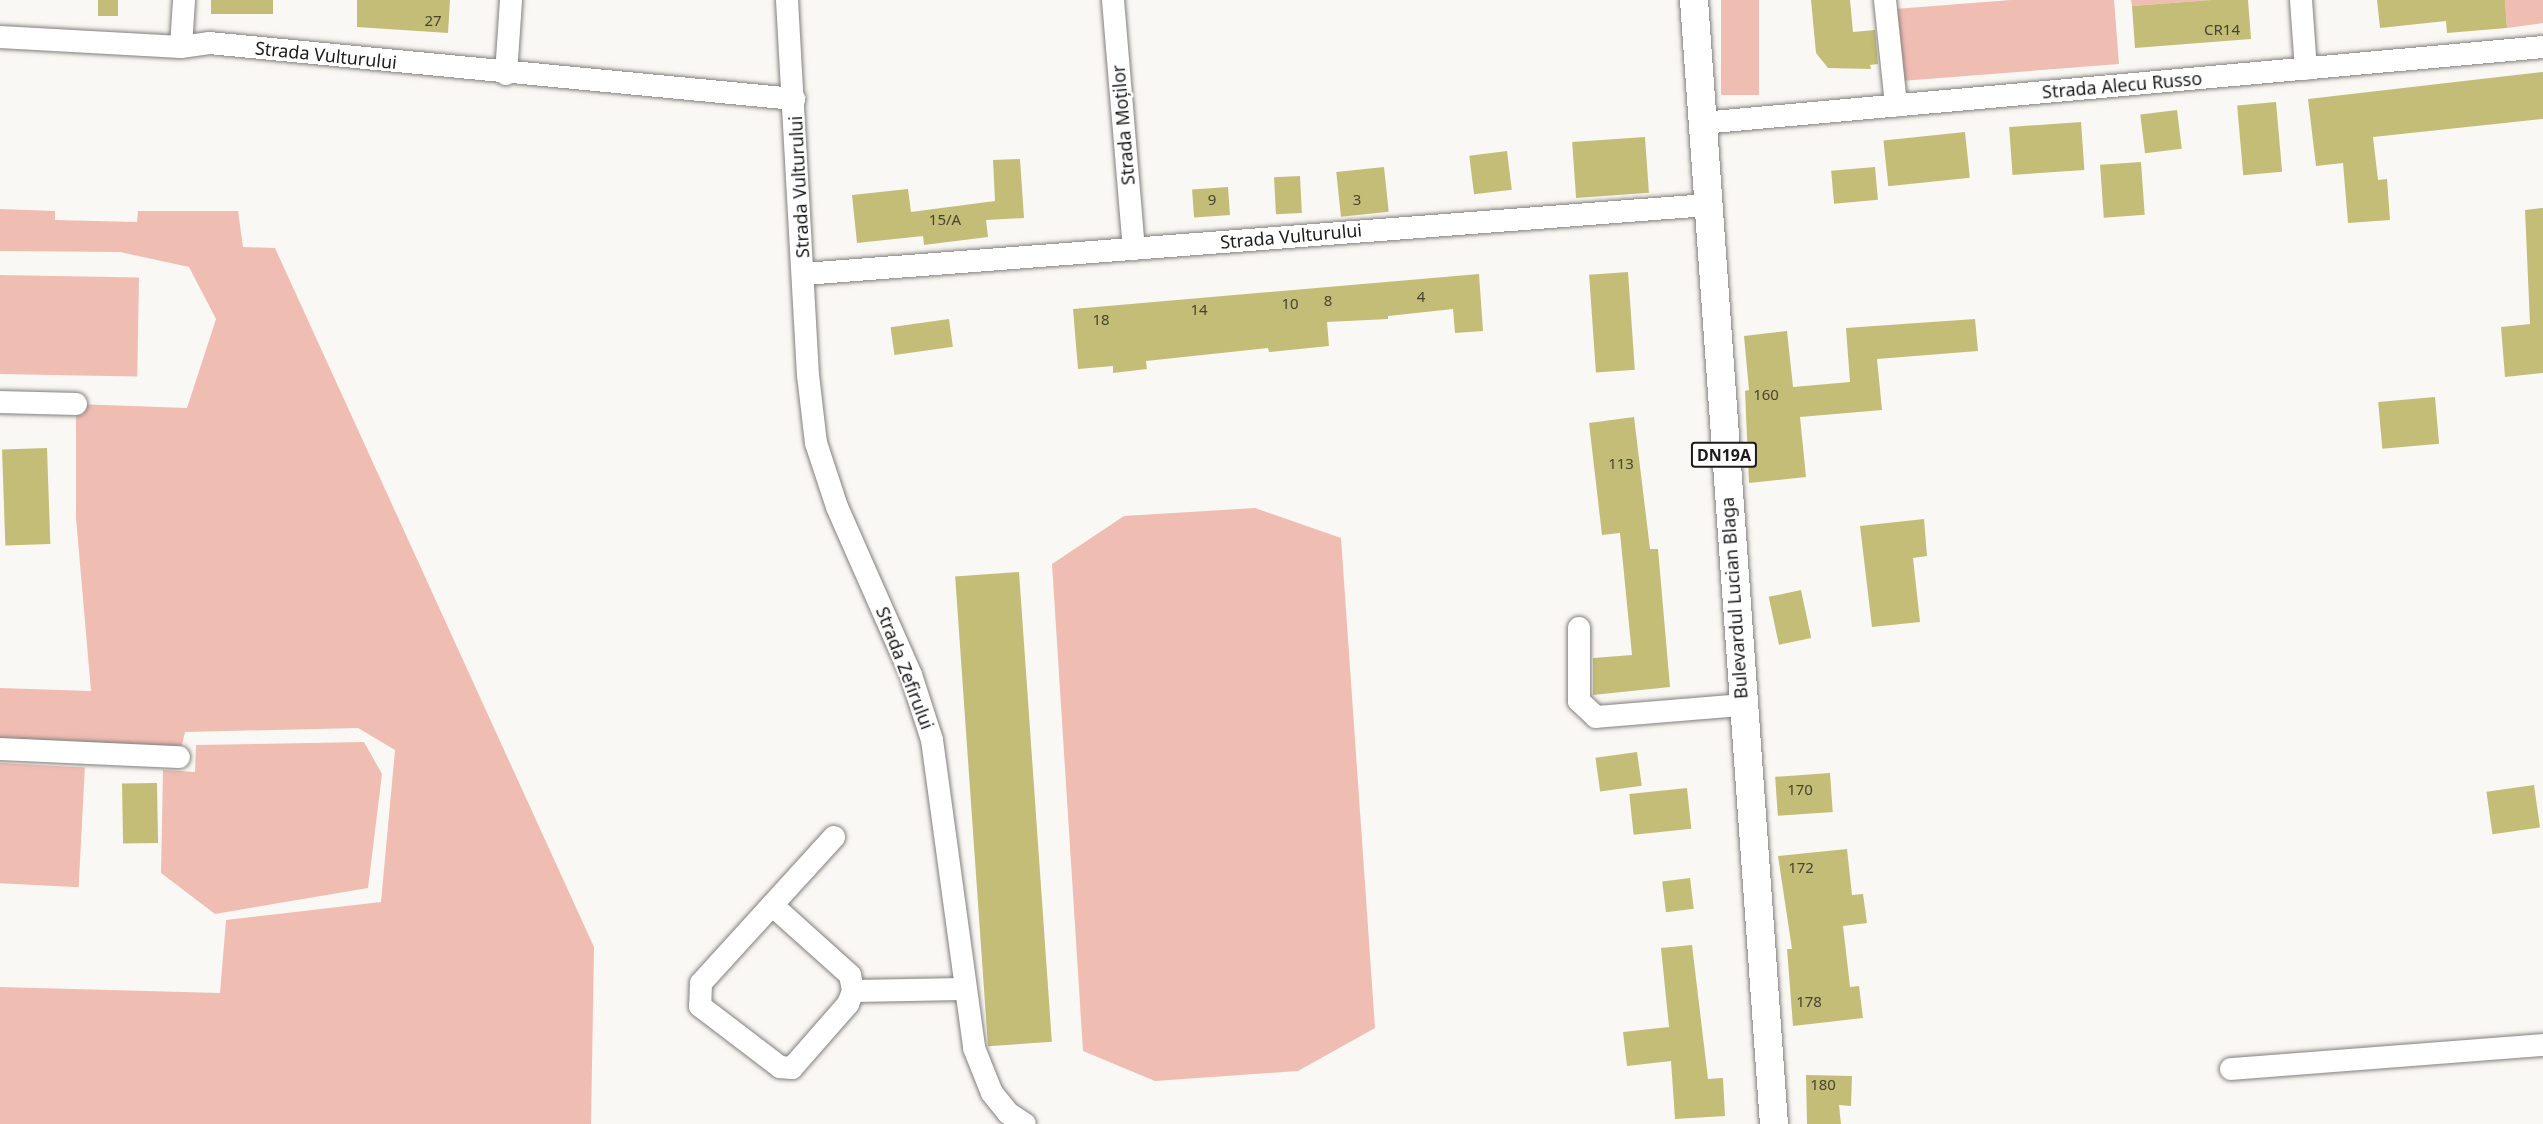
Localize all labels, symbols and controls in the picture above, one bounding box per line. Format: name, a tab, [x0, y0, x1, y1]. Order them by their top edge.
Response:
house number: 27	[424, 12, 442, 30]
house number: CR14	[2204, 21, 2240, 39]
street label: Strada Vulturului	[254, 37, 398, 73]
street label: Strada Moților	[1107, 64, 1139, 186]
street label: Strada Alecu Russo	[2041, 67, 2203, 103]
street label: Strada Vulturului	[784, 115, 814, 259]
house number: 9	[1208, 191, 1216, 209]
house number: 3	[1353, 191, 1361, 209]
house number: 15/A	[929, 211, 961, 229]
street label: Strada Vulturului	[1219, 219, 1363, 253]
house number: 4	[1417, 288, 1425, 306]
house number: 8	[1324, 292, 1332, 310]
house number: 10	[1281, 295, 1299, 313]
house number: 14	[1190, 301, 1208, 319]
house number: 18	[1092, 311, 1110, 329]
house number: 160	[1753, 386, 1779, 404]
road number: DN19A	[1690, 442, 1758, 468]
house number: 113	[1608, 455, 1634, 473]
street label: Bulevardul Lucian Blaga	[1716, 496, 1752, 700]
street label: Strada Zefirului	[872, 604, 938, 732]
house number: 170	[1787, 781, 1813, 799]
house number: 172	[1788, 859, 1814, 877]
house number: 178	[1796, 993, 1822, 1011]
house number: 180	[1810, 1076, 1836, 1094]

